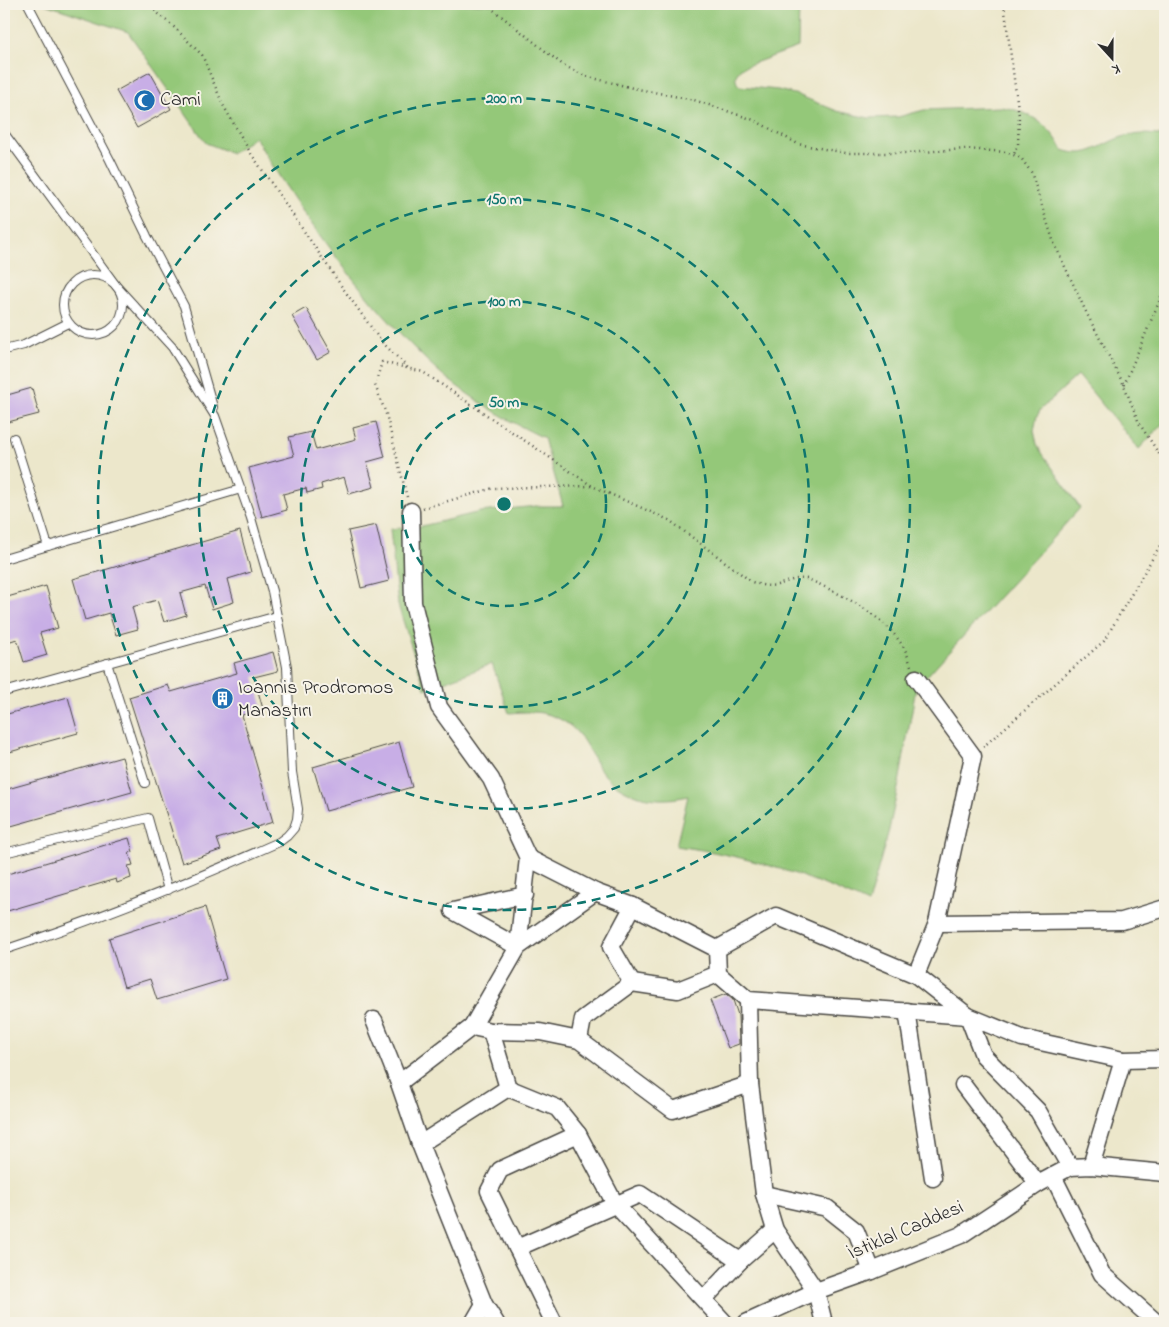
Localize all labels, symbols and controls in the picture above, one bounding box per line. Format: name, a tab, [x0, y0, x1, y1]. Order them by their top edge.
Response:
north arrow	[1086, 32, 1136, 82]
text: K	[1108, 58, 1123, 80]
place label: Cami	[160, 86, 201, 115]
mosque icon: Cami	[132, 88, 156, 112]
text: 200 m	[485, 88, 522, 110]
text: 150 m	[486, 189, 522, 211]
text: 100 m	[487, 291, 521, 313]
text: 50 m	[489, 392, 520, 414]
centre of rings	[495, 495, 513, 513]
place label: Ioannis Prodromos Manastırı	[238, 674, 393, 726]
building icon: Ioannis Prodromos Manastırı	[210, 687, 234, 711]
street label: İstiklal Caddesi	[844, 1194, 968, 1268]

